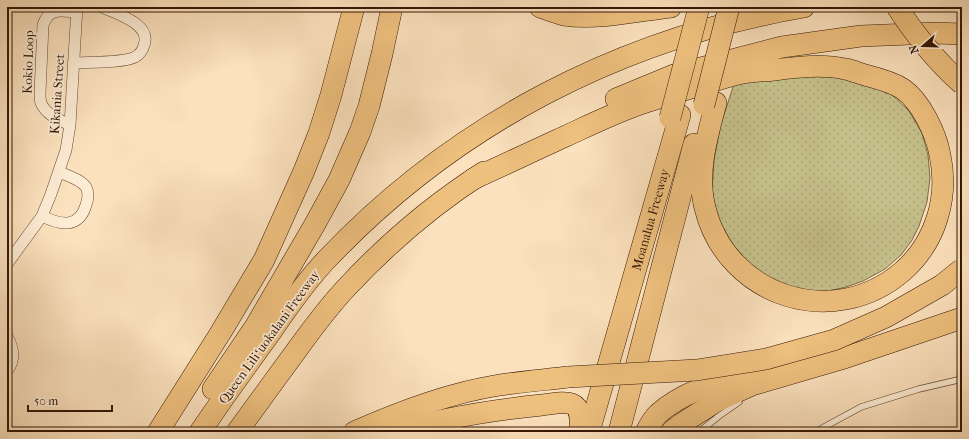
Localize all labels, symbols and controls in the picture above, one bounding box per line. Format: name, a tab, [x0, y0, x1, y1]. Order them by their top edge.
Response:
north arrow	[903, 26, 943, 66]
street label: Kokio Loop	[19, 30, 37, 94]
text: N	[906, 42, 922, 55]
street label: Kikania Street	[47, 53, 67, 135]
street label: Moanalua Freeway	[628, 166, 672, 272]
street label: Queen Liliʻuokalani Freeway	[215, 266, 323, 407]
scale bar	[28, 387, 112, 413]
text: 50 m	[34, 394, 58, 408]

